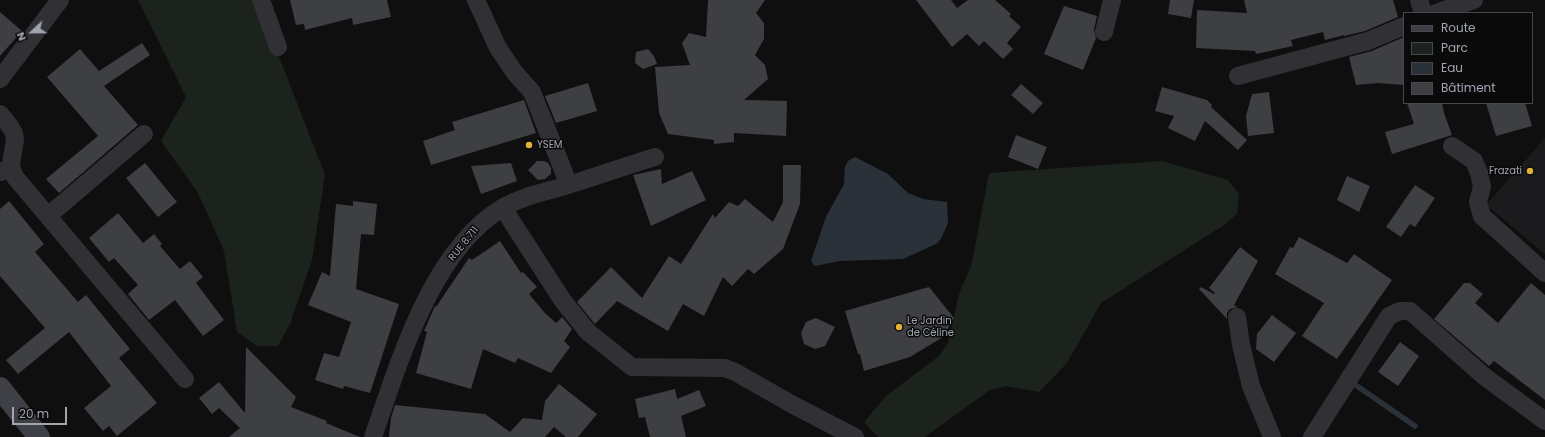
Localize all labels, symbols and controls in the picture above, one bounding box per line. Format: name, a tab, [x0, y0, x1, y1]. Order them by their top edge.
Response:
north arrow	[12, 12, 52, 52]
legend	[1403, 12, 1533, 104]
text: Route	[1441, 19, 1475, 36]
text: N	[12, 30, 30, 43]
text: Parc	[1441, 39, 1468, 56]
text: Eau	[1441, 59, 1463, 76]
text: Bâtiment	[1441, 79, 1496, 96]
place label: YSEM	[537, 139, 562, 151]
marker: YSEM	[524, 140, 534, 150]
place label: Frazati	[1489, 165, 1522, 177]
marker: Frazati	[1525, 166, 1535, 176]
street label: RUE 8.711	[446, 224, 482, 264]
place label: Le Jardin de Céline	[907, 315, 954, 338]
marker: Le Jardin de Céline	[894, 322, 904, 332]
scale bar	[14, 399, 69, 425]
text: 20 m	[19, 405, 49, 422]

